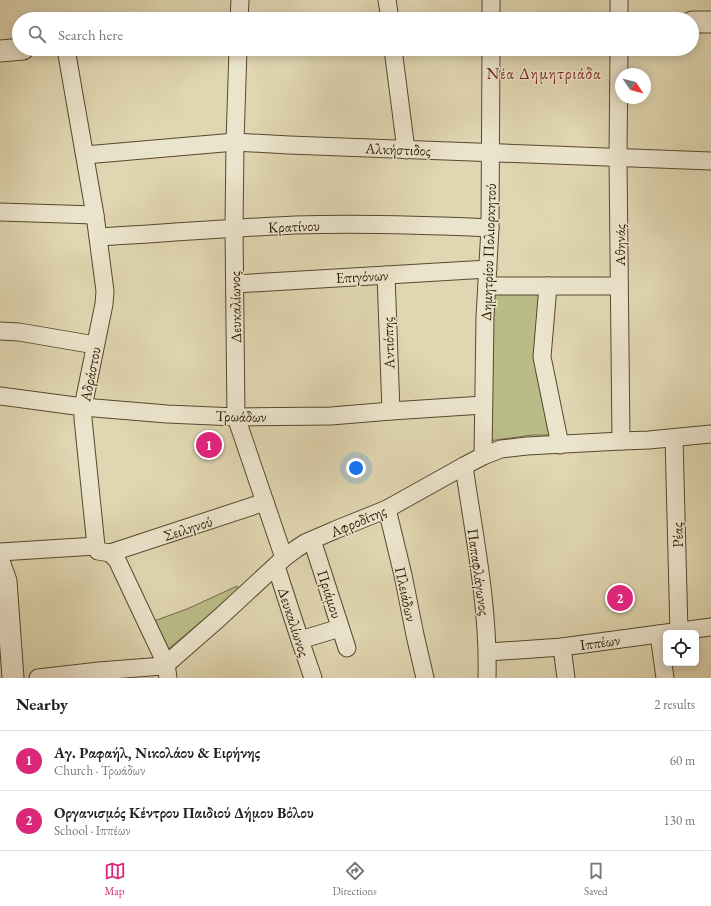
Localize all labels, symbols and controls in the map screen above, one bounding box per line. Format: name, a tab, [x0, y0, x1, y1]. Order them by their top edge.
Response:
search box	[12, 12, 699, 56]
icon: search	[26, 23, 48, 45]
text: Search here	[58, 25, 123, 44]
district label: Νέα Δημητριάδα	[487, 63, 601, 84]
north arrow	[615, 68, 651, 104]
street label: Αλκήστιδος	[364, 138, 431, 160]
street label: Δημητρίου Πολιορκητού	[476, 183, 500, 321]
street label: Κρατίνου	[268, 216, 320, 236]
street label: Αθηνάς	[610, 224, 629, 267]
street label: Επιγόνων	[335, 265, 389, 287]
street label: Δευκαλίωνος	[225, 271, 245, 343]
street label: Αντιόπης	[378, 317, 398, 370]
street label: Αδράστου	[75, 345, 105, 404]
street label: Τρωάδων	[215, 406, 267, 426]
pin: 1	[196, 430, 222, 460]
your location	[346, 458, 366, 478]
street label: Αφροδίτης	[326, 501, 389, 542]
street label: Σειληνού	[161, 511, 215, 545]
street label: Ρέας	[667, 522, 687, 548]
street label: Παπαφλάγωνος	[463, 527, 495, 617]
street label: Πλειάδων	[391, 565, 421, 623]
street label: Πριάμου	[313, 567, 347, 621]
pin: 2	[607, 583, 633, 613]
street label: Δευκαλίωνος	[274, 585, 314, 659]
street label: Ιππέων	[579, 630, 621, 654]
map controls	[663, 630, 699, 666]
button: locate	[663, 630, 699, 666]
text: Nearby	[16, 693, 68, 715]
text: 2 results	[654, 696, 695, 713]
text: Αγ. Ραφαήλ, Νικολάου & Ειρήνης	[54, 743, 260, 762]
text: 1	[26, 752, 32, 769]
text: 60 m	[670, 752, 695, 769]
text: Church · Τρωάδων	[54, 762, 145, 779]
text: Οργανισμός Κέντρου Παιδιού Δήμου Βόλου	[54, 803, 314, 822]
text: 2	[26, 812, 32, 829]
text: 130 m	[664, 812, 695, 829]
text: School · Ιππέων	[54, 822, 131, 839]
tab: Map	[104, 860, 126, 898]
tab: Directions	[333, 860, 377, 898]
tab: Saved	[584, 860, 607, 898]

